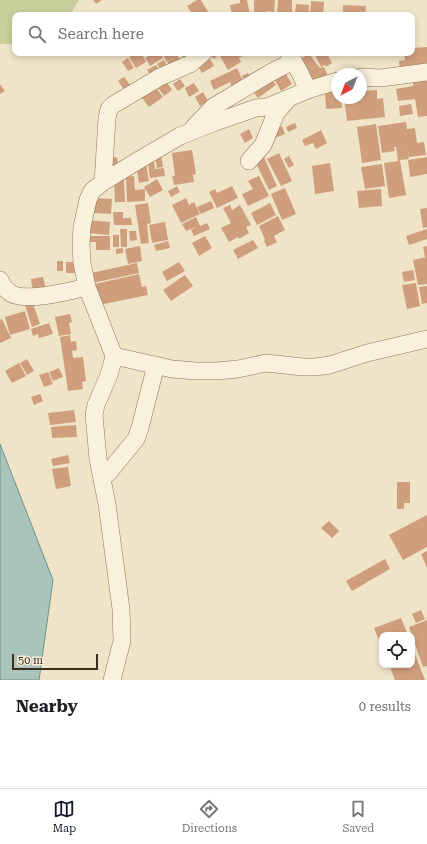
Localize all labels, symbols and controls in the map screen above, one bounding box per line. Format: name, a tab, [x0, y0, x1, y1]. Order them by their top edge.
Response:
search box	[12, 12, 415, 56]
icon: search	[26, 23, 48, 45]
text: Search here	[58, 25, 144, 43]
north arrow	[331, 68, 367, 104]
map controls	[379, 632, 415, 668]
button: locate	[379, 632, 415, 668]
scale bar	[12, 652, 98, 671]
text: 50 m	[18, 654, 43, 667]
text: Nearby	[16, 696, 78, 716]
text: 0 results	[359, 699, 411, 714]
tab: Map	[53, 798, 76, 835]
tab: Directions	[182, 798, 237, 835]
tab: Saved	[342, 798, 374, 835]

